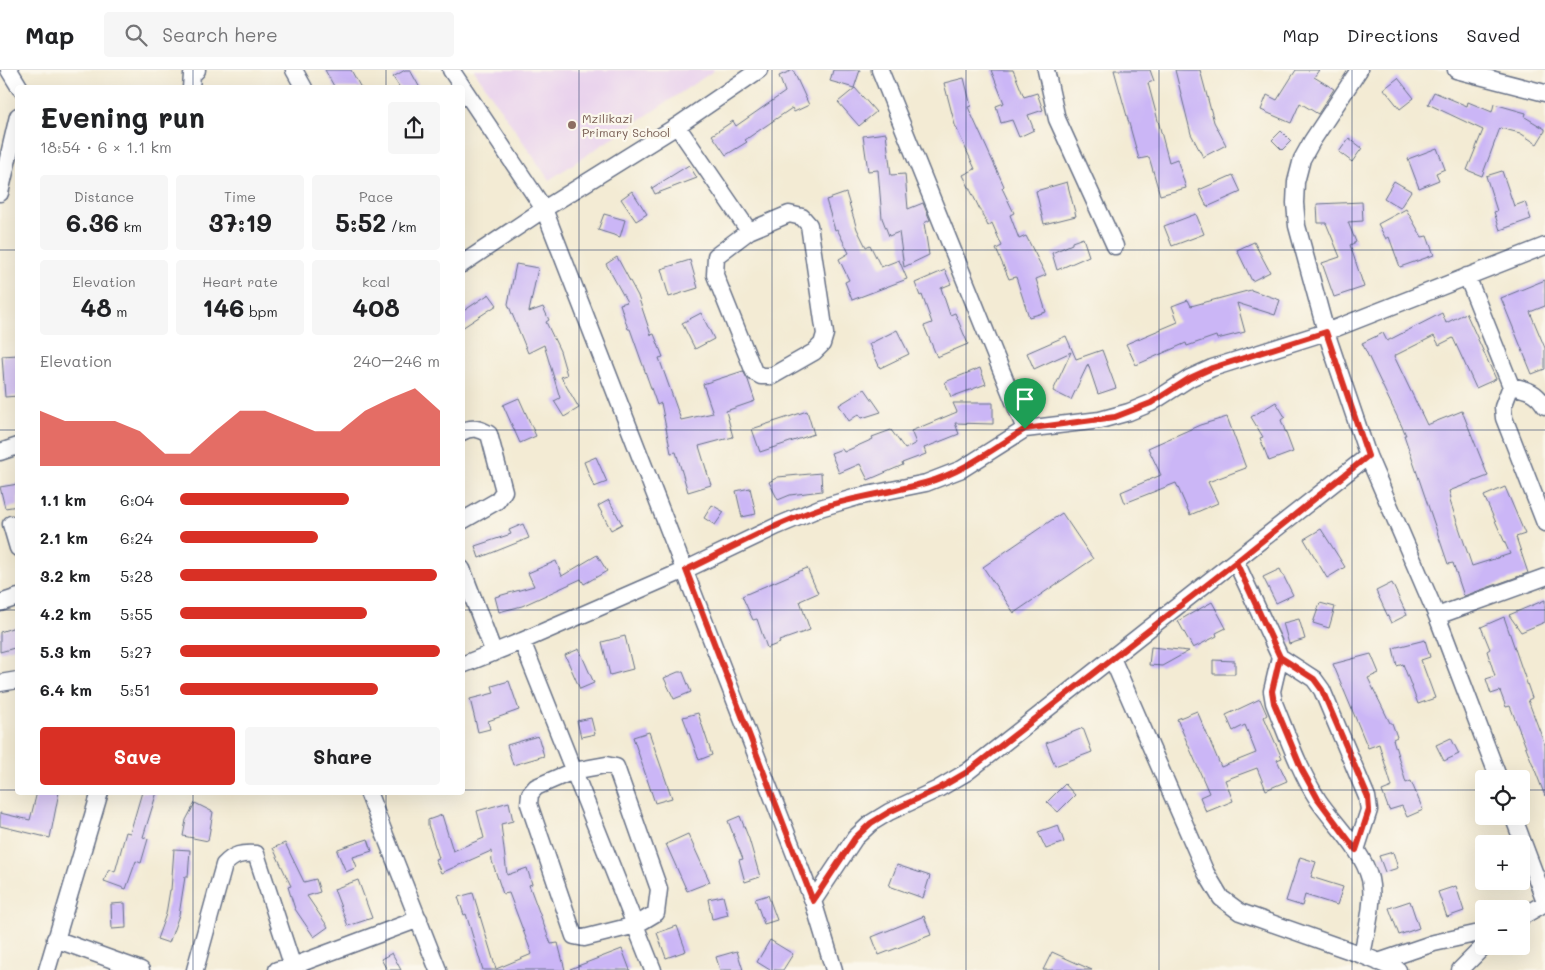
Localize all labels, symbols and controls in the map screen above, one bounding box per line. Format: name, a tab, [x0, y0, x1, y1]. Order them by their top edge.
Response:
search box	[104, 12, 454, 57]
text: Map	[25, 19, 74, 50]
icon: search	[122, 21, 150, 49]
text: Search here	[162, 22, 278, 47]
text: Map	[1282, 23, 1319, 47]
text: Directions	[1347, 23, 1439, 47]
text: Saved	[1467, 23, 1520, 47]
text: Evening run	[40, 99, 205, 135]
button: share	[388, 102, 440, 154]
place label: Mzilikazi Primary School	[582, 110, 670, 140]
marker: Mzilikazi Primary School	[566, 119, 578, 131]
text: 18:54 · 6 × 1.1 km	[40, 136, 172, 157]
text: Distance	[74, 187, 134, 206]
text: Time	[224, 187, 256, 206]
text: Pace	[359, 187, 393, 206]
text: 6.36	[66, 206, 119, 238]
text: 37:19	[209, 206, 271, 238]
text: 5:52	[335, 206, 386, 238]
text: km	[119, 217, 142, 236]
text: /km	[386, 217, 417, 236]
text: Elevation	[73, 272, 135, 291]
text: Heart rate	[202, 272, 278, 291]
text: kcal	[362, 272, 390, 291]
text: 48	[81, 291, 112, 323]
text: 146	[202, 291, 244, 323]
text: 408	[352, 291, 400, 323]
text: m	[112, 302, 128, 321]
text: bpm	[244, 302, 278, 321]
text: Elevation	[40, 350, 112, 371]
text: 240–246 m	[353, 350, 440, 371]
pin	[1004, 378, 1046, 429]
icon: arrive	[1011, 385, 1039, 413]
text: 1.1 km	[40, 489, 86, 510]
text: 6:04	[120, 489, 154, 510]
text: 2.1 km	[40, 527, 88, 548]
text: 6:24	[120, 527, 153, 548]
text: 3.2 km	[40, 565, 91, 586]
text: 5:28	[120, 565, 153, 586]
text: 4.2 km	[40, 603, 91, 624]
text: 5:55	[120, 603, 153, 624]
text: 5.3 km	[40, 641, 91, 662]
text: 5:27	[120, 641, 152, 662]
text: 6.4 km	[40, 679, 92, 700]
text: 5:51	[120, 679, 151, 700]
button: Save	[40, 727, 235, 785]
button: Share	[245, 727, 440, 785]
map controls	[1475, 770, 1530, 955]
button: locate	[1475, 770, 1530, 825]
button: +	[1475, 835, 1530, 890]
button: −	[1475, 900, 1530, 955]

